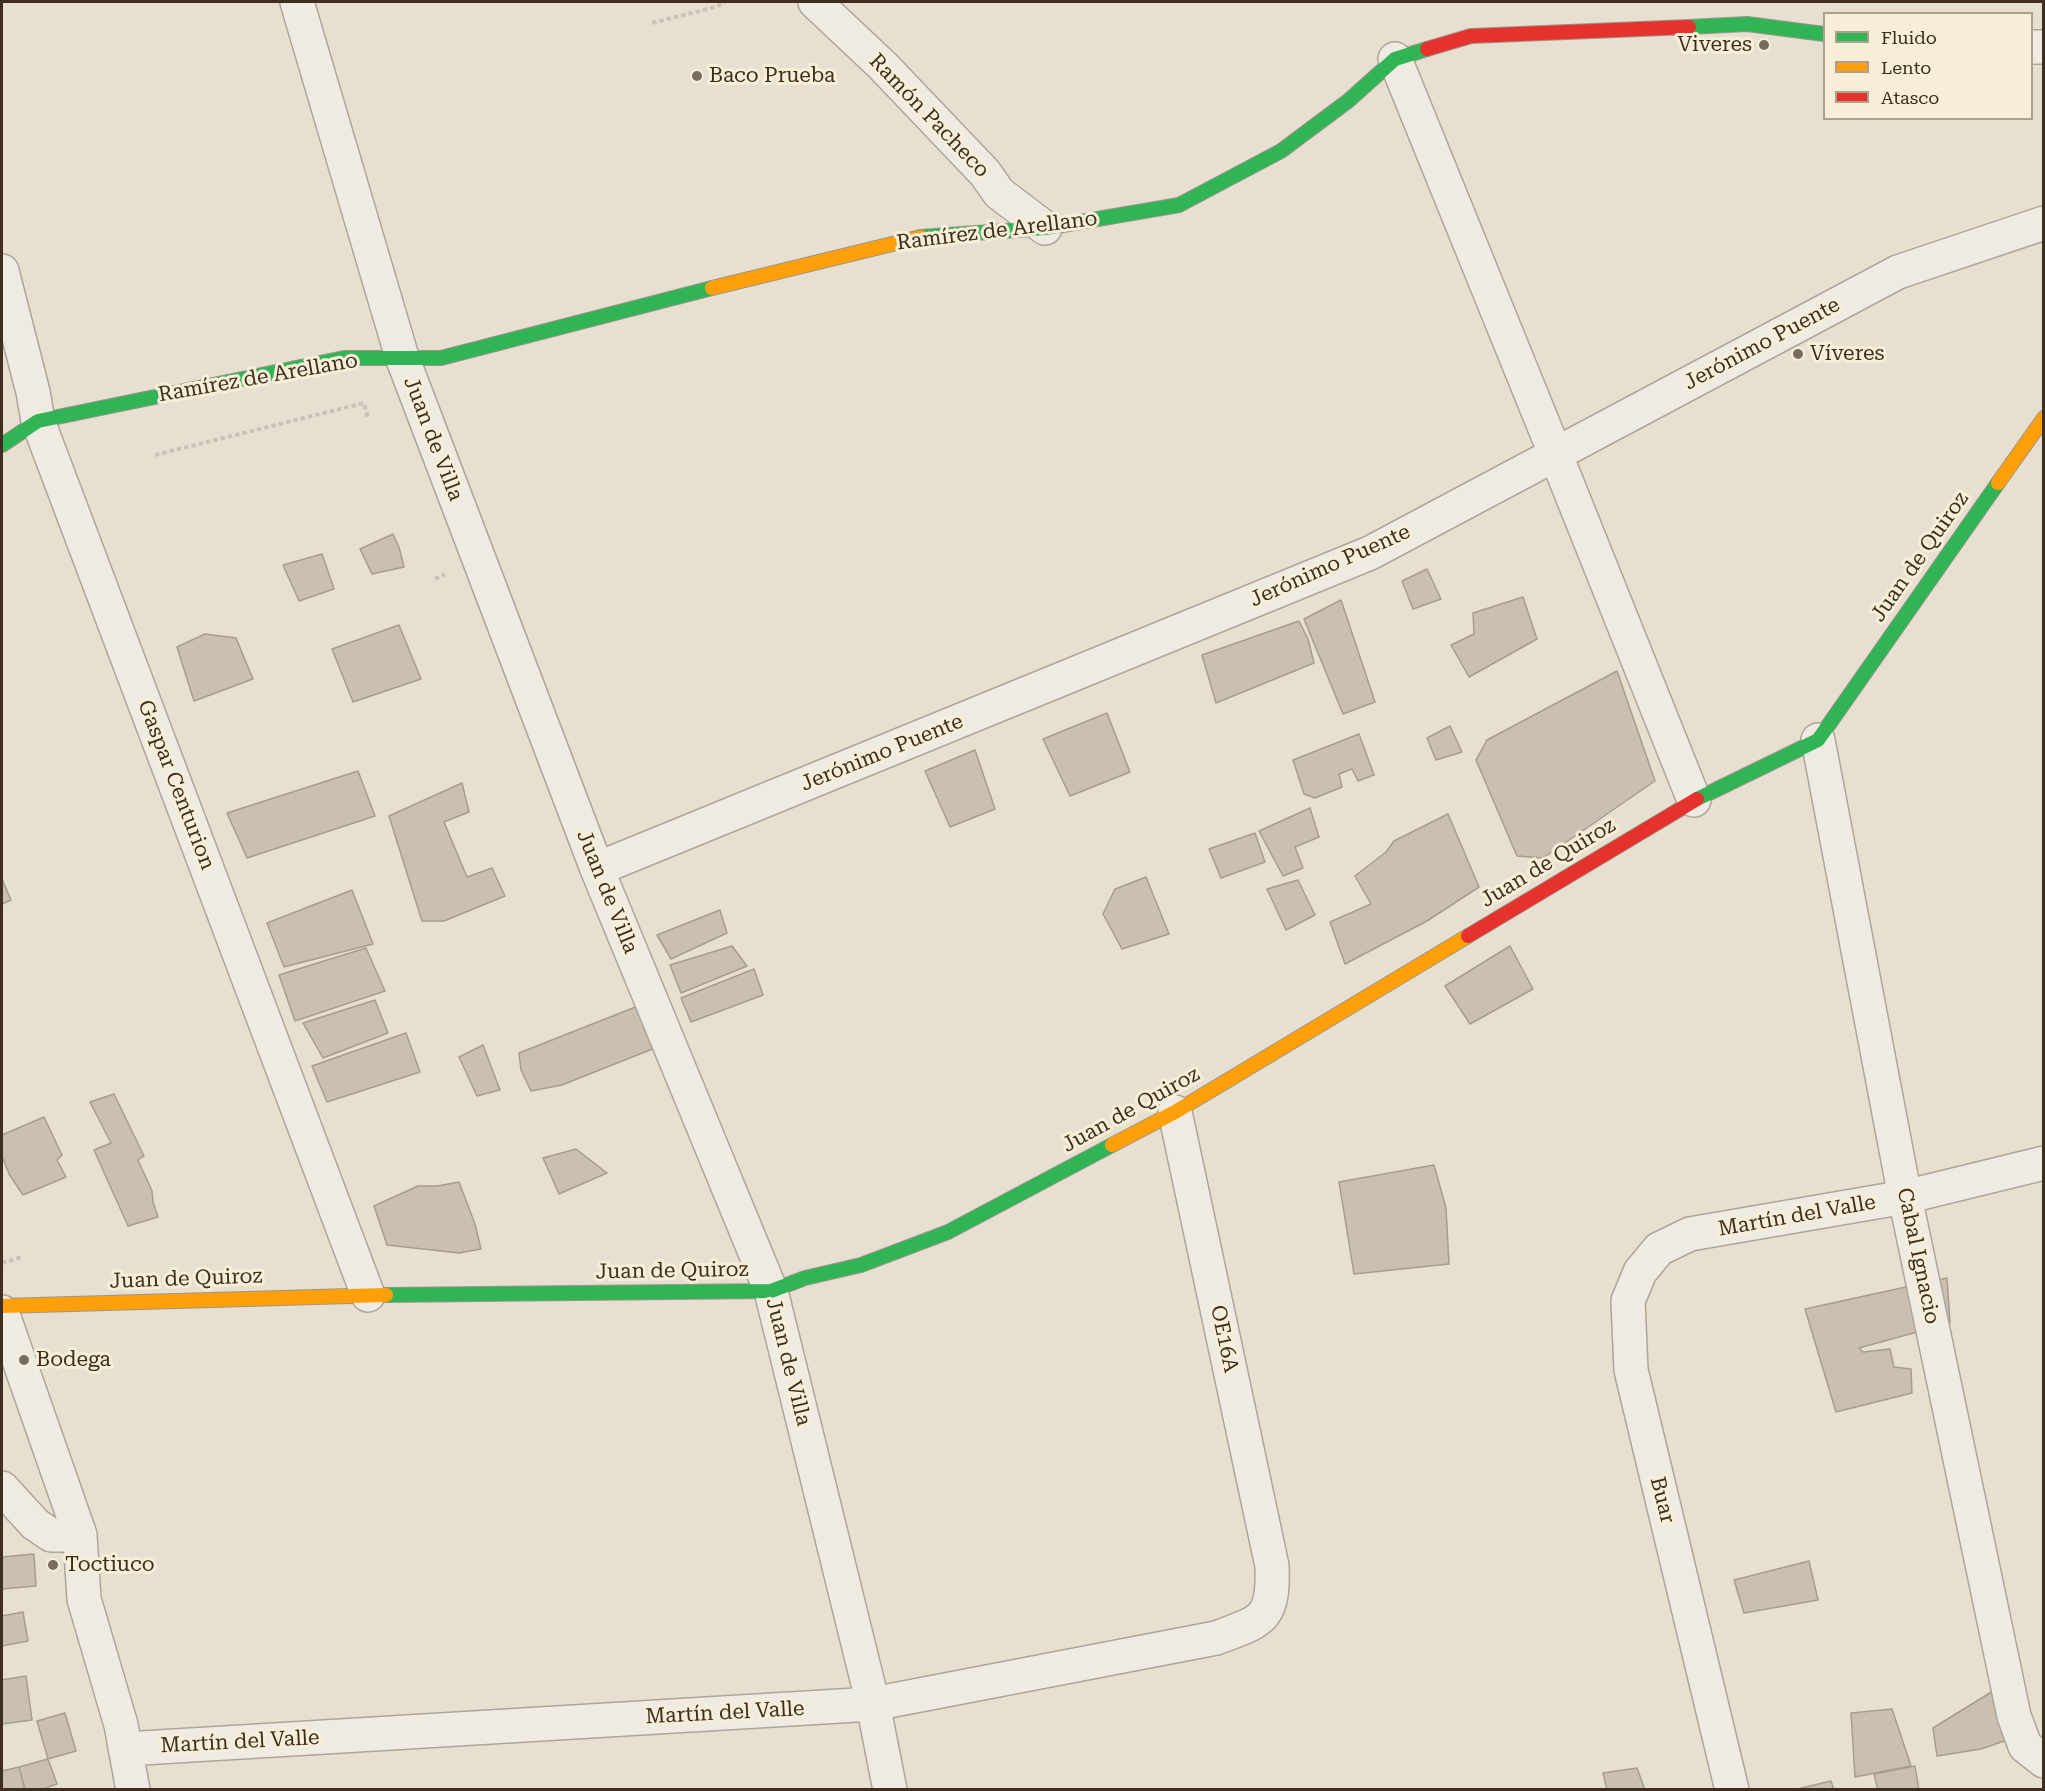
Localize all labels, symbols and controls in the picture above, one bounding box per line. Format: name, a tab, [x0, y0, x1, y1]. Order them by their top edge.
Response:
legend	[1823, 12, 2033, 120]
text: Fluido	[1881, 27, 1937, 48]
place label: Viveres	[1677, 32, 1752, 58]
marker: Viveres	[1757, 38, 1771, 52]
street label: Ramón Pacheco	[864, 49, 994, 183]
text: Lento	[1881, 57, 1931, 78]
place label: Baco Prueba	[709, 63, 835, 89]
marker: Baco Prueba	[690, 69, 704, 83]
text: Atasco	[1881, 87, 1939, 108]
street label: Ramírez de Arellano	[895, 206, 1099, 256]
street label: Jerónimo Puente	[1680, 292, 1844, 396]
place label: Víveres	[1810, 341, 1885, 367]
marker: Víveres	[1791, 347, 1805, 361]
street label: Ramírez de Arellano	[156, 348, 360, 408]
street label: Juan de Villa	[398, 373, 468, 505]
street label: Juan de Quiroz	[1866, 487, 1974, 627]
street label: Jerónimo Puente	[1246, 519, 1414, 613]
street label: Gaspar Centurion	[132, 697, 220, 873]
street label: Jerónimo Puente	[797, 709, 967, 797]
street label: Juan de Quiroz	[1476, 813, 1620, 913]
street label: Juan de Villa	[571, 827, 643, 957]
street label: Juan de Quiroz	[1058, 1062, 1204, 1158]
street label: Cabal Ignacio	[1891, 1185, 1945, 1327]
street label: Martín del Valle	[1716, 1190, 1878, 1242]
street label: Juan de Quiroz	[595, 1257, 749, 1285]
street label: Juan de Quiroz	[109, 1264, 263, 1294]
street label: Juan de Villa	[760, 1295, 816, 1429]
street label: OE16A	[1205, 1303, 1243, 1375]
place label: Bodega	[36, 1347, 111, 1373]
marker: Bodega	[17, 1353, 31, 1367]
street label: Buar	[1644, 1474, 1680, 1526]
place label: Toctiuco	[65, 1552, 155, 1578]
marker: Toctiuco	[46, 1558, 60, 1572]
street label: Martín del Valle	[645, 1696, 805, 1730]
street label: Martín del Valle	[160, 1725, 320, 1759]

